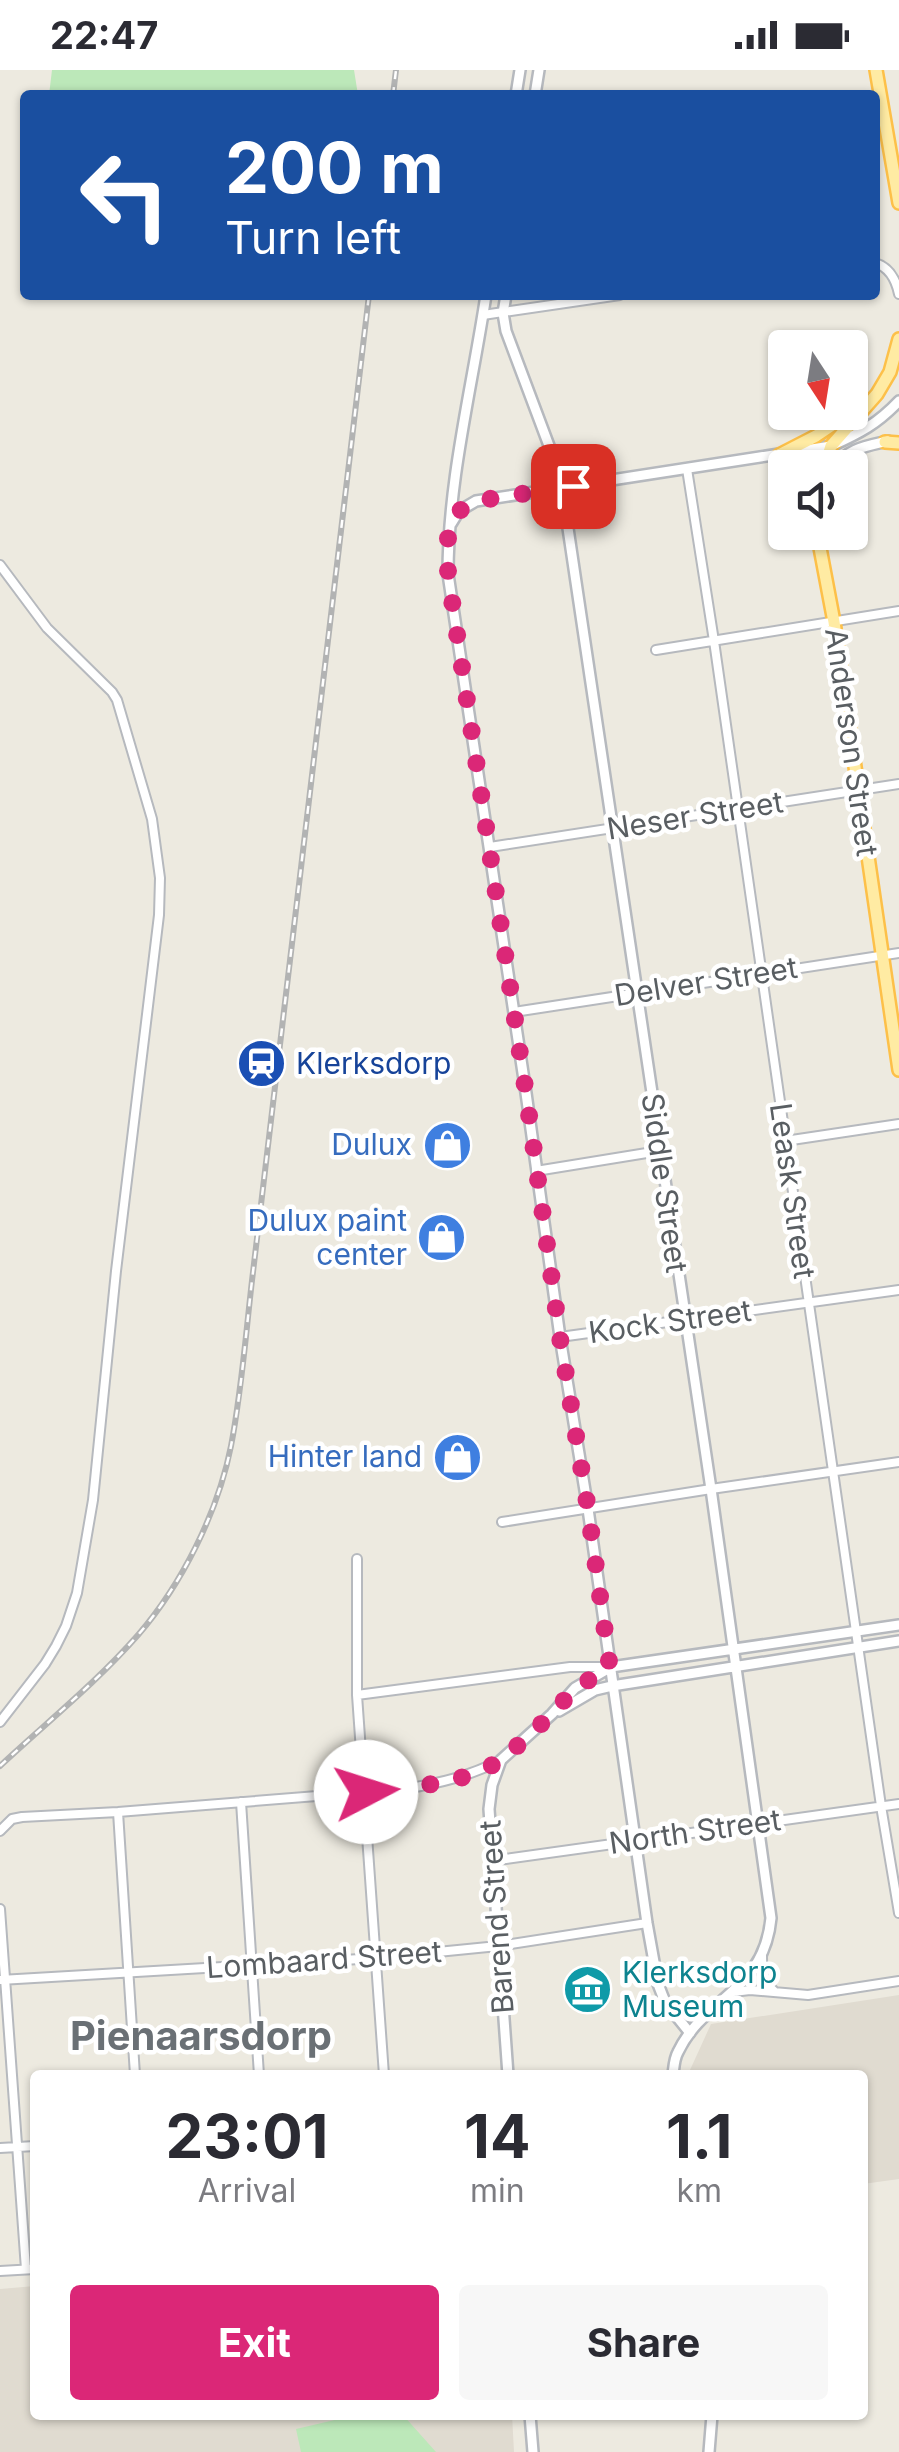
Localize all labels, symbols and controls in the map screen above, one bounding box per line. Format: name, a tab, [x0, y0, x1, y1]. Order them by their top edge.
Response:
text: 22:47	[50, 12, 158, 58]
text: 200 m	[225, 125, 444, 210]
icon: left	[60, 130, 190, 260]
text: Turn left	[225, 210, 401, 265]
north arrow	[768, 330, 868, 430]
map controls	[768, 330, 868, 550]
pin	[531, 444, 616, 529]
button: sound	[768, 450, 868, 550]
icon: arrive	[546, 459, 601, 514]
street label: Anderson Street	[818, 625, 886, 859]
street label: Neser Street	[604, 783, 786, 847]
street label: Delver Street	[612, 949, 800, 1013]
station icon: Klerksdorp	[235, 1038, 287, 1090]
place label: Klerksdorp	[296, 1045, 451, 1081]
street label: Siddle Street	[635, 1091, 695, 1275]
street label: Leask Street	[763, 1101, 823, 1281]
shop icon: Dulux	[421, 1119, 473, 1171]
place label: Dulux	[331, 1126, 412, 1162]
place label: Dulux paint center	[247, 1202, 407, 1272]
shop icon: Dulux paint center	[416, 1212, 468, 1264]
street label: Kock Street	[586, 1292, 754, 1350]
shop icon: Hinter land	[431, 1431, 483, 1483]
place label: Hinter land	[268, 1438, 422, 1474]
position arrow	[314, 1740, 418, 1844]
street label: North Street	[607, 1801, 783, 1861]
street label: Barend Street	[471, 1819, 521, 2015]
street label: Lombaard Street	[205, 1933, 443, 1985]
place label: Klerksdorp Museum	[622, 1954, 777, 2024]
museum icon: Klerksdorp Museum	[561, 1964, 613, 2016]
district label: Pienaarsdorp	[70, 2011, 332, 2060]
text: 23:01	[166, 2100, 328, 2172]
text: 14	[464, 2100, 530, 2172]
text: 1.1	[666, 2100, 732, 2172]
text: Arrival	[198, 2171, 296, 2210]
text: min	[470, 2171, 525, 2210]
text: km	[676, 2171, 722, 2210]
button: Exit	[70, 2285, 439, 2400]
button: Share	[459, 2285, 828, 2400]

